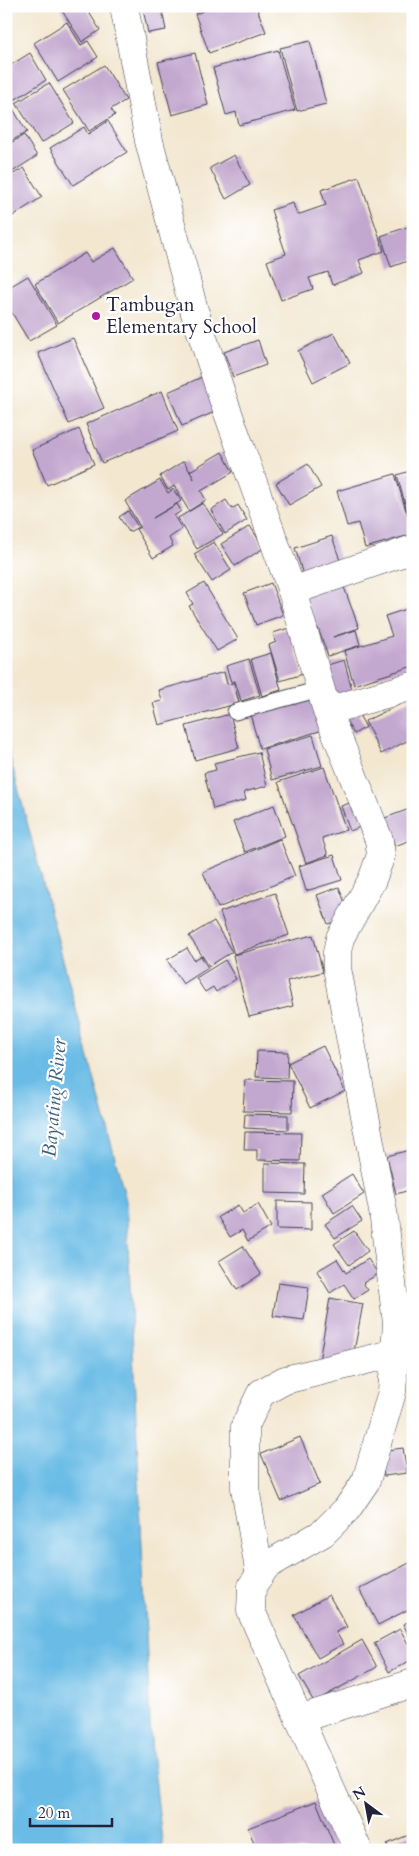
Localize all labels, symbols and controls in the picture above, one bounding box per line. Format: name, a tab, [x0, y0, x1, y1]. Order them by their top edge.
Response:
place label: Tambugan Elementary School	[106, 292, 257, 340]
marker: Tambugan Elementary School	[90, 310, 102, 322]
water label: Bayating River	[35, 1036, 73, 1158]
north arrow	[342, 1778, 392, 1828]
text: N	[349, 1782, 370, 1805]
scale bar	[30, 1796, 112, 1828]
text: 20 m	[38, 1803, 70, 1823]

